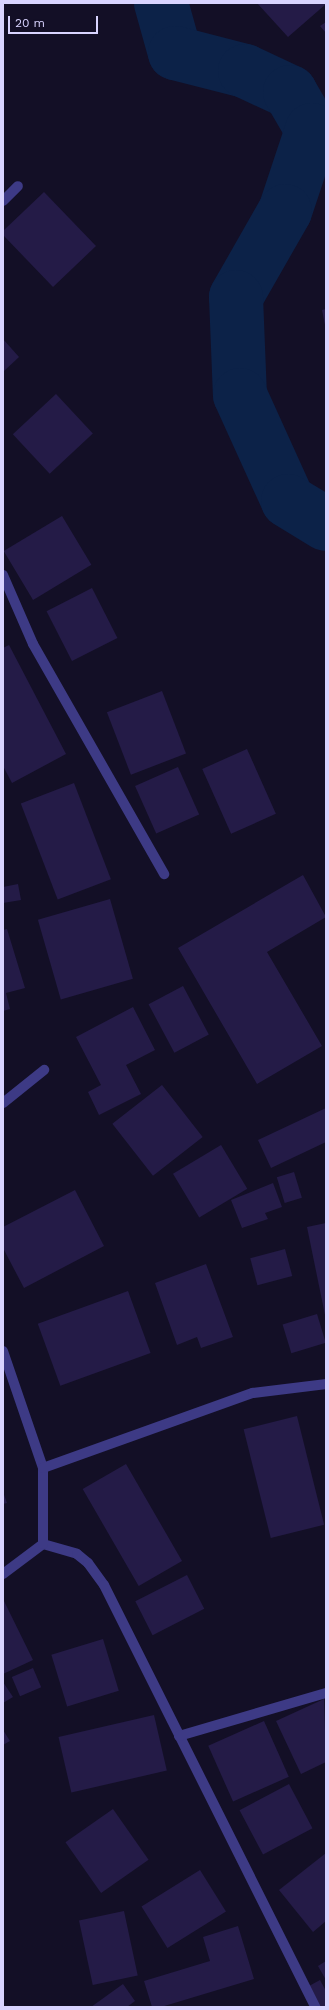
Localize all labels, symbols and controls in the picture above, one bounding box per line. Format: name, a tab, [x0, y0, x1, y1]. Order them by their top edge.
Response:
scale bar	[10, 8, 100, 34]
text: 20 m	[15, 16, 45, 30]

